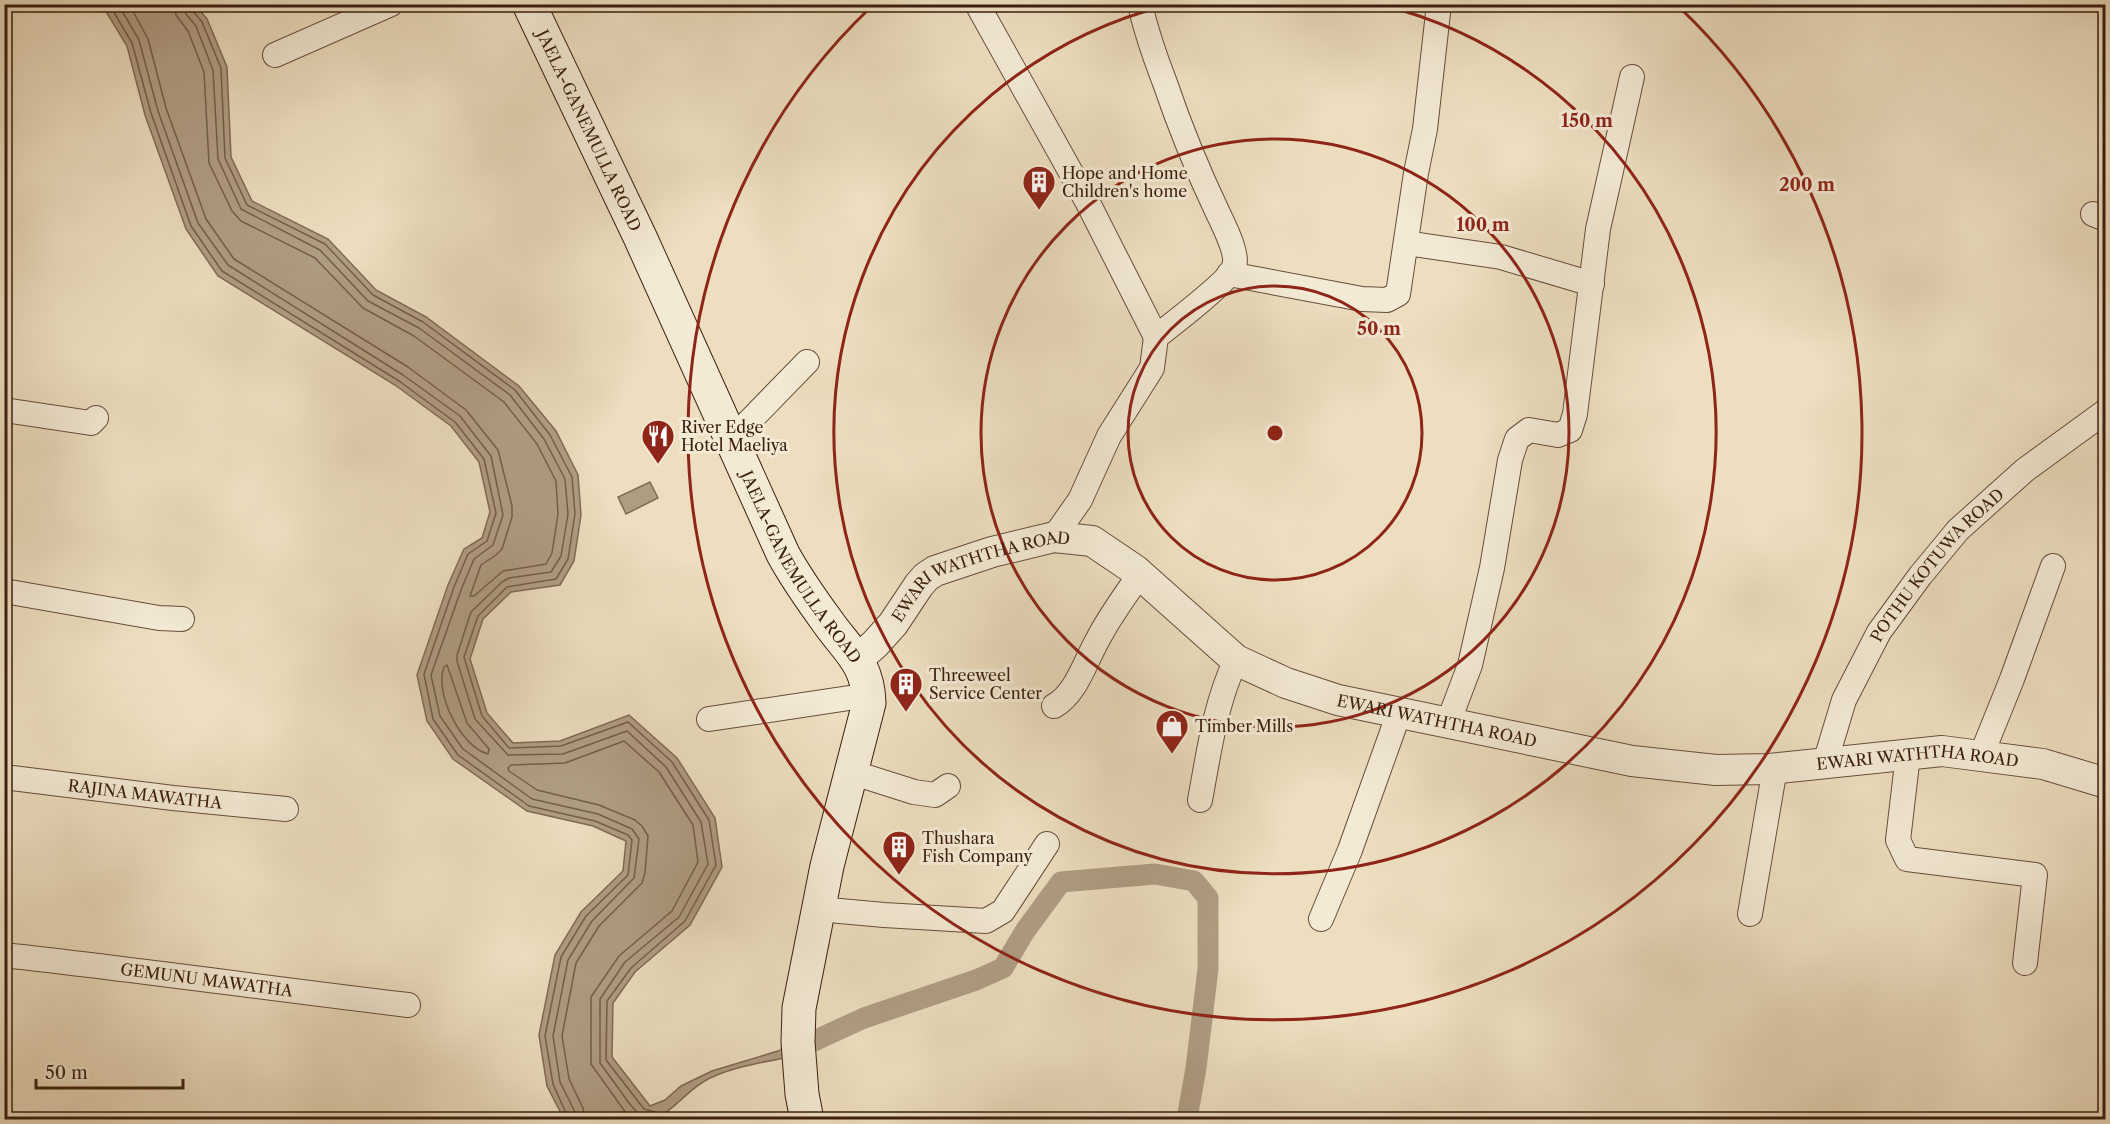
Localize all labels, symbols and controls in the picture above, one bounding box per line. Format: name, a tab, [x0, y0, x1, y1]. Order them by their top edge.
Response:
street label: JAELA-GANEMULLA ROAD	[531, 24, 646, 234]
text: 150 m	[1561, 110, 1613, 132]
place label: Hope and Home Children's home	[1062, 163, 1188, 201]
building icon: Hope and Home Children's home	[1021, 164, 1057, 211]
text: 200 m	[1779, 174, 1835, 196]
text: 100 m	[1456, 214, 1510, 236]
text: 50 m	[1357, 318, 1401, 340]
place label: River Edge Hotel Maeliya	[681, 417, 788, 455]
restaurant icon: River Edge Hotel Maeliya	[640, 418, 676, 465]
centre of rings	[1265, 423, 1285, 443]
street label: JAELA-GANEMULLA ROAD	[736, 465, 866, 667]
street label: POTHU KOTUWA ROAD	[1866, 484, 2008, 645]
street label: EWARI WATHTHA ROAD	[887, 526, 1071, 626]
place label: Threeweel Service Center	[929, 665, 1042, 703]
building icon: Threeweel Service Center	[888, 666, 924, 713]
street label: EWARI WATHTHA ROAD	[1335, 690, 1539, 751]
shop icon: Timber Mills	[1154, 708, 1190, 755]
place label: Timber Mills	[1195, 716, 1293, 736]
street label: EWARI WATHTHA ROAD	[1815, 741, 2020, 774]
street label: RAJINA MAWATHA	[67, 775, 224, 813]
place label: Thushara Fish Company	[922, 828, 1033, 866]
building icon: Thushara Fish Company	[881, 829, 917, 876]
street label: GEMUNU MAWATHA	[119, 959, 295, 1001]
scale bar	[36, 1052, 183, 1090]
text: 50 m	[45, 1062, 88, 1084]

